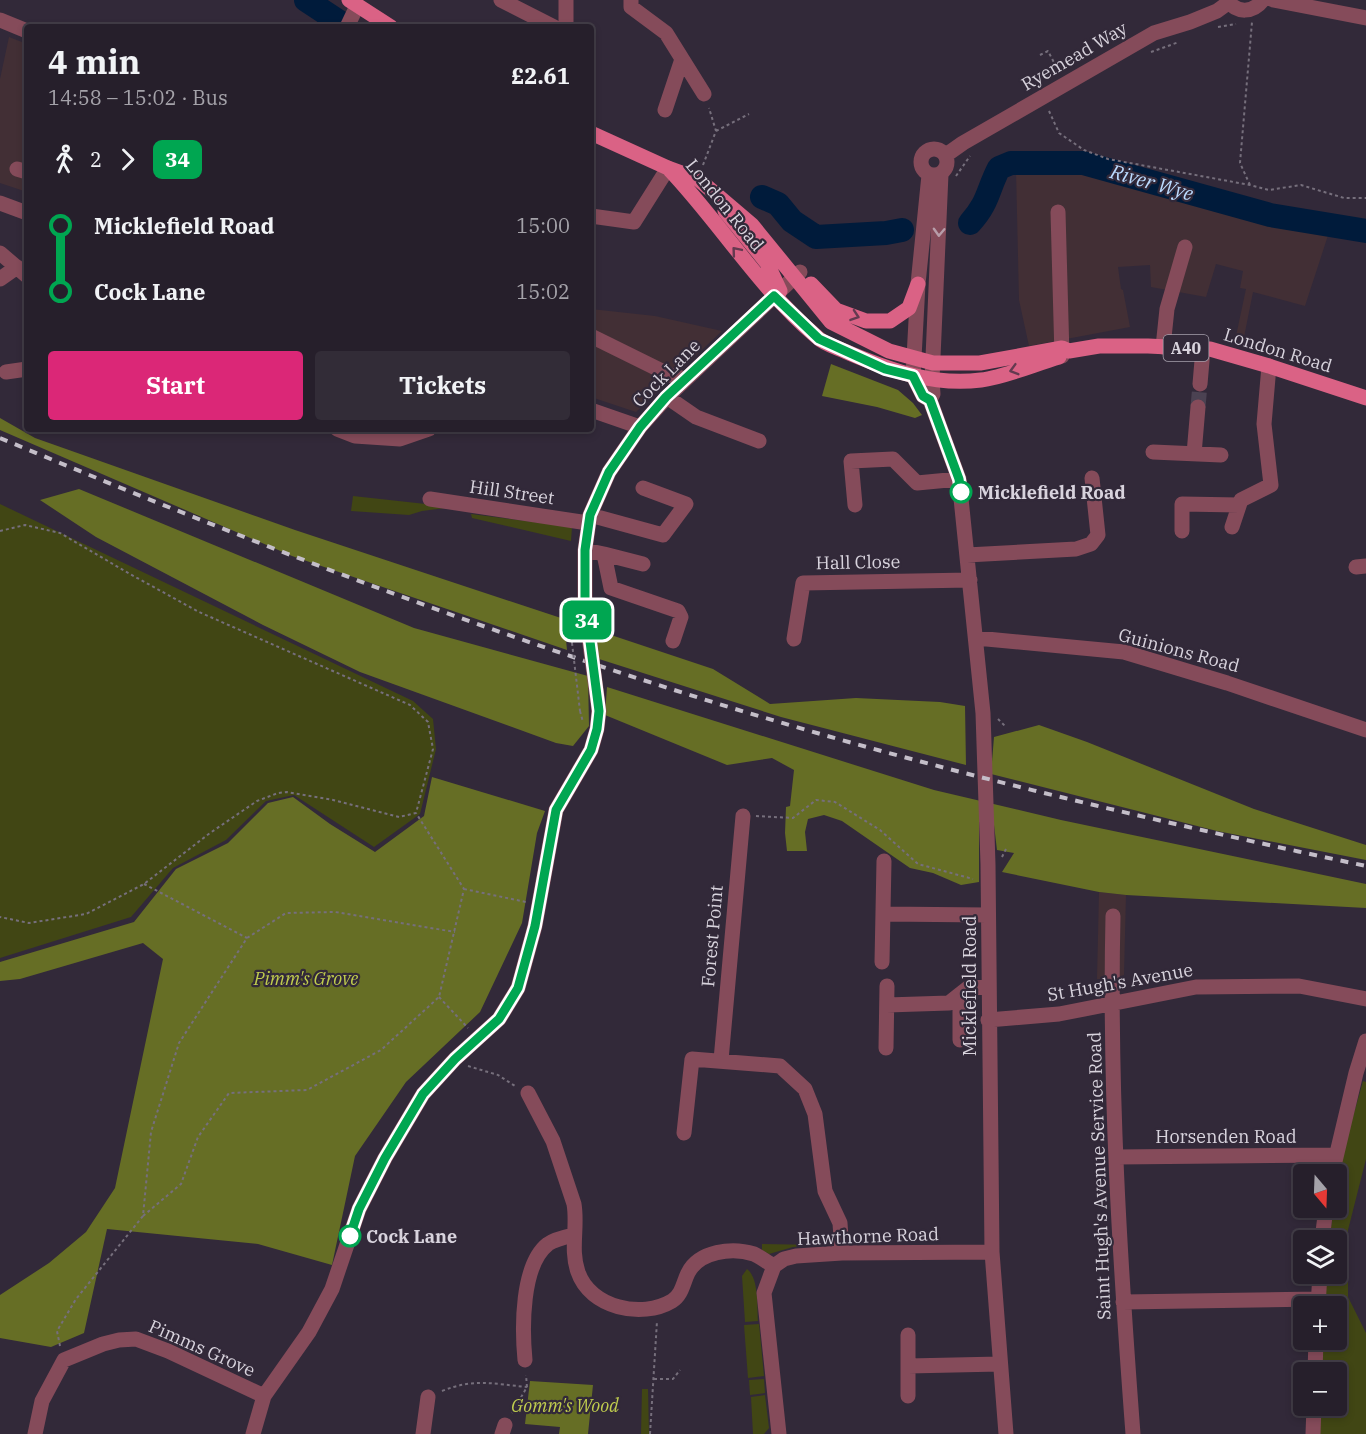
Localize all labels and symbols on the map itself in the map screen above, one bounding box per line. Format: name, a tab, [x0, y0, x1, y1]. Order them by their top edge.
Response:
street label: Ryemead Way	[1017, 16, 1131, 96]
street label: London Road	[681, 154, 769, 256]
water label: River Wye	[1106, 157, 1197, 207]
one-way arrow	[933, 228, 945, 237]
one-way arrow	[733, 247, 744, 258]
one-way arrow	[849, 309, 859, 322]
street label: London Road	[1221, 323, 1335, 377]
street label: Cock Lane	[627, 334, 705, 412]
road number: A40	[1164, 335, 1208, 361]
one-way arrow	[1010, 363, 1020, 375]
street label: Hill Street	[468, 475, 556, 509]
marker: Micklefield Road	[950, 481, 972, 503]
place label: Micklefield Road	[978, 481, 1126, 504]
street label: Hall Close	[815, 550, 901, 574]
line badge: 34	[560, 600, 614, 640]
street label: Guinions Road	[1116, 623, 1242, 677]
street label: Forest Point	[696, 884, 728, 988]
street label: Micklefield Road	[958, 916, 981, 1056]
street label: St Hugh's Avenue	[1045, 958, 1195, 1006]
park label: Pimm's Grove	[253, 967, 358, 990]
street label: Saint Hugh's Avenue Service Road	[1082, 1031, 1116, 1320]
street label: Horsenden Road	[1155, 1125, 1297, 1148]
north arrow	[1293, 1164, 1347, 1218]
street label: Hawthorne Road	[797, 1222, 939, 1250]
marker: Cock Lane	[339, 1225, 361, 1247]
place label: Cock Lane	[366, 1225, 457, 1248]
street label: Pimms Grove	[145, 1314, 259, 1382]
park label: Gomm's Wood	[511, 1394, 619, 1417]

